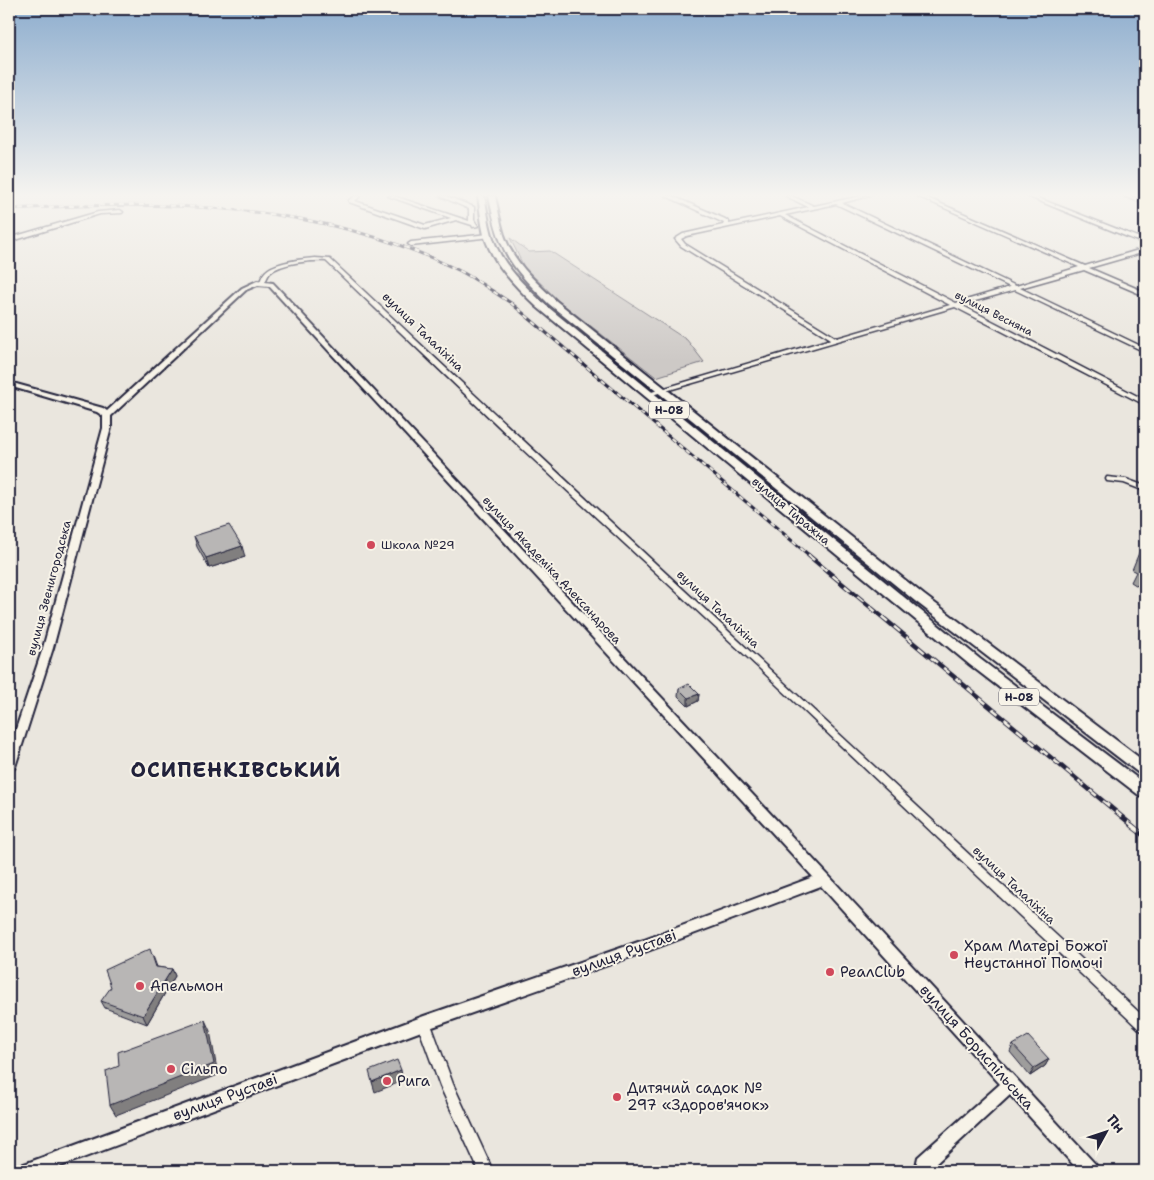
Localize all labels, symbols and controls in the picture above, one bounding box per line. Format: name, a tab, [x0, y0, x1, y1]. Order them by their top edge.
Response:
street label: вулиця Весняна	[952, 287, 1035, 340]
street label: вулиця Талаліхіна	[379, 289, 468, 375]
road number: Н-08	[649, 402, 689, 418]
street label: вулиця Тиражна	[748, 473, 834, 549]
street label: вулиця Академіка Александрова	[479, 493, 625, 648]
street label: вулиця Звенигородська	[23, 518, 75, 658]
place label: Школа №29	[381, 537, 455, 553]
marker: Школа №29	[365, 539, 377, 551]
street label: вулиця Талаліхіна	[673, 566, 763, 652]
road number: Н-08	[999, 689, 1039, 706]
district label: ОСИПЕНКІВСЬКИЙ	[131, 756, 342, 784]
street label: вулиця Талаліхіна	[969, 842, 1059, 928]
street label: вулиця Руставі	[569, 925, 679, 981]
place label: Храм Матері Божої Неустанної Помочі	[964, 936, 1108, 973]
marker: Храм Матері Божої Неустанної Помочі	[948, 949, 960, 961]
place label: РеалClub	[840, 962, 905, 982]
marker: РеалClub	[824, 966, 836, 978]
place label: Апельмон	[150, 976, 223, 996]
marker: Апельмон	[134, 980, 146, 992]
street label: вулиця Бориспільська	[915, 980, 1039, 1114]
place label: Сільпо	[181, 1059, 228, 1079]
marker: Сільпо	[165, 1063, 177, 1075]
street label: вулиця Руставі	[170, 1069, 280, 1125]
place label: Рига	[397, 1071, 431, 1091]
marker: Рига	[381, 1075, 393, 1087]
place label: Дитячий садок № 297 «Здоров'ячок»	[627, 1078, 769, 1115]
marker: Дитячий садок № 297 «Здоров'ячок»	[611, 1091, 623, 1103]
north arrow	[1082, 1108, 1132, 1158]
text: Пн	[1103, 1111, 1129, 1137]

